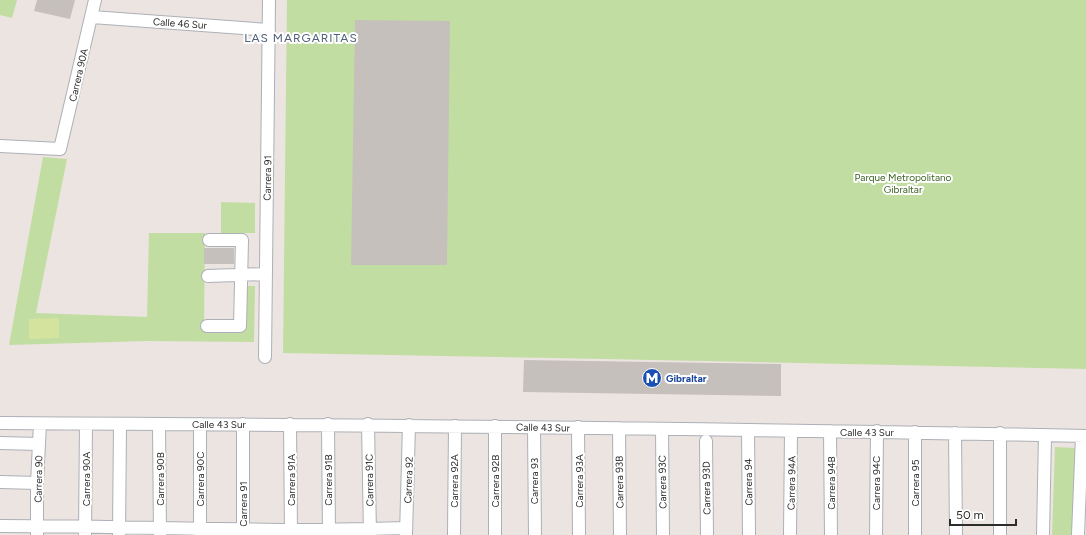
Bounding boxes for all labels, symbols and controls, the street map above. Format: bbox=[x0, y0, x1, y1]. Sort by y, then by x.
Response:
street label: Calle 46 Sur bbox=[153, 15, 208, 32]
district label: LAS MARGARITAS bbox=[244, 31, 358, 45]
street label: Carrera 90A bbox=[66, 47, 91, 103]
street label: Carrera 91 bbox=[261, 155, 274, 201]
park label: Parque Metropolitano Gibraltar bbox=[855, 171, 952, 196]
metro station icon: Gibraltar bbox=[641, 367, 663, 389]
place label: Gibraltar bbox=[666, 372, 707, 385]
street label: Calle 43 Sur bbox=[192, 418, 247, 431]
street label: Calle 43 Sur bbox=[516, 421, 571, 434]
street label: Calle 43 Sur bbox=[840, 426, 895, 439]
street label: Carrera 90A bbox=[80, 452, 93, 506]
street label: Carrera 90B bbox=[154, 452, 167, 506]
street label: Carrera 90C bbox=[194, 452, 207, 506]
street label: Carrera 91A bbox=[285, 454, 298, 506]
street label: Carrera 91B bbox=[322, 454, 335, 506]
street label: Carrera 91C bbox=[363, 454, 376, 506]
street label: Carrera 92A bbox=[448, 454, 461, 508]
street label: Carrera 93A bbox=[573, 454, 586, 508]
street label: Carrera 90 bbox=[32, 455, 45, 503]
street label: Carrera 92B bbox=[489, 455, 502, 507]
street label: Carrera 93C bbox=[656, 455, 669, 509]
street label: Carrera 92 bbox=[401, 456, 416, 504]
street label: Carrera 93B bbox=[613, 456, 626, 508]
street label: Carrera 94A bbox=[785, 456, 798, 510]
street label: Carrera 94B bbox=[825, 456, 838, 510]
street label: Carrera 94C bbox=[870, 456, 883, 510]
street label: Carrera 93 bbox=[528, 458, 541, 504]
street label: Carrera 94 bbox=[742, 458, 755, 506]
street label: Carrera 95 bbox=[909, 459, 922, 506]
street label: Carrera 93D bbox=[700, 461, 713, 515]
street label: Carrera 91 bbox=[237, 481, 250, 527]
scale bar bbox=[950, 501, 1016, 527]
text: 50 m bbox=[956, 508, 984, 522]

